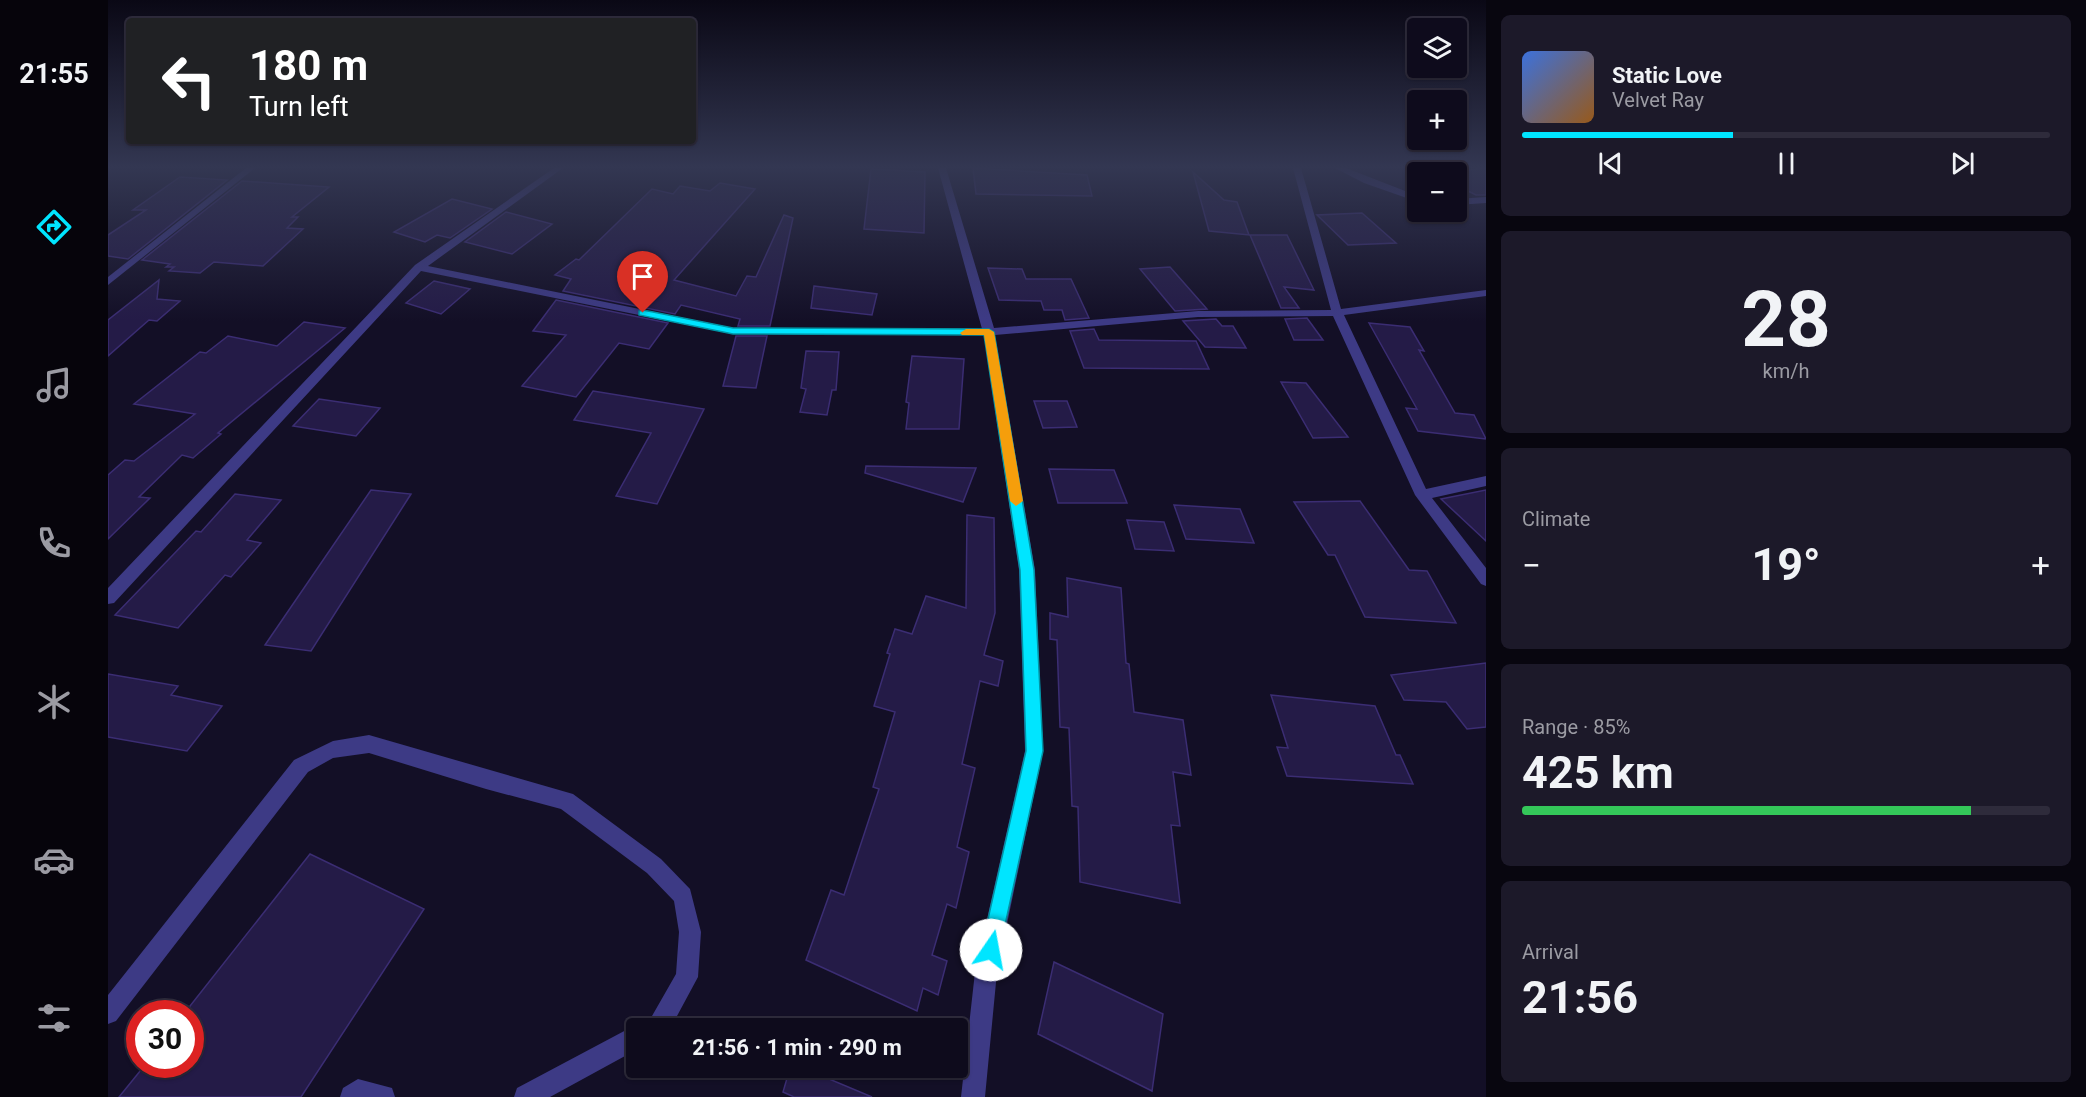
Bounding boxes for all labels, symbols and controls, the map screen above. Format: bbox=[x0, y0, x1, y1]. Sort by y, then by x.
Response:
map controls bbox=[1407, 18, 1467, 222]
button: layers bbox=[1407, 18, 1467, 78]
text: 180 m bbox=[249, 41, 368, 90]
icon: left bbox=[150, 42, 228, 120]
text: 21:55 bbox=[19, 58, 89, 90]
text: Static Love bbox=[1612, 63, 1722, 88]
text: Velvet Ray bbox=[1612, 88, 1704, 112]
button: + bbox=[1407, 90, 1467, 150]
text: Turn left bbox=[249, 91, 349, 123]
icon: previous bbox=[1594, 147, 1627, 180]
icon: pause bbox=[1770, 147, 1803, 180]
icon: next bbox=[1946, 147, 1979, 180]
button: − bbox=[1407, 162, 1467, 222]
icon: directions bbox=[33, 206, 75, 248]
pin bbox=[617, 251, 668, 313]
icon: arrive bbox=[626, 260, 659, 293]
text: 28 bbox=[1741, 274, 1831, 365]
text: km/h bbox=[1763, 359, 1809, 383]
icon: music bbox=[33, 364, 75, 406]
text: Climate bbox=[1522, 507, 1590, 531]
icon: phone bbox=[33, 522, 75, 564]
text: 19° bbox=[1751, 538, 1821, 591]
text: − bbox=[1522, 546, 1541, 585]
text: + bbox=[2031, 546, 2050, 585]
icon: climate bbox=[33, 681, 75, 723]
text: Range · 85% bbox=[1522, 715, 1630, 739]
text: 425 km bbox=[1522, 746, 1674, 799]
icon: car bbox=[33, 839, 75, 881]
position arrow bbox=[959, 918, 1023, 982]
text: Arrival bbox=[1522, 940, 1579, 964]
text: 21:56 bbox=[1522, 971, 1638, 1024]
icon: filters bbox=[33, 997, 75, 1039]
speed limit sign: 30 bbox=[126, 1000, 204, 1078]
text: 21:56 · 1 min · 290 m bbox=[692, 1035, 902, 1060]

